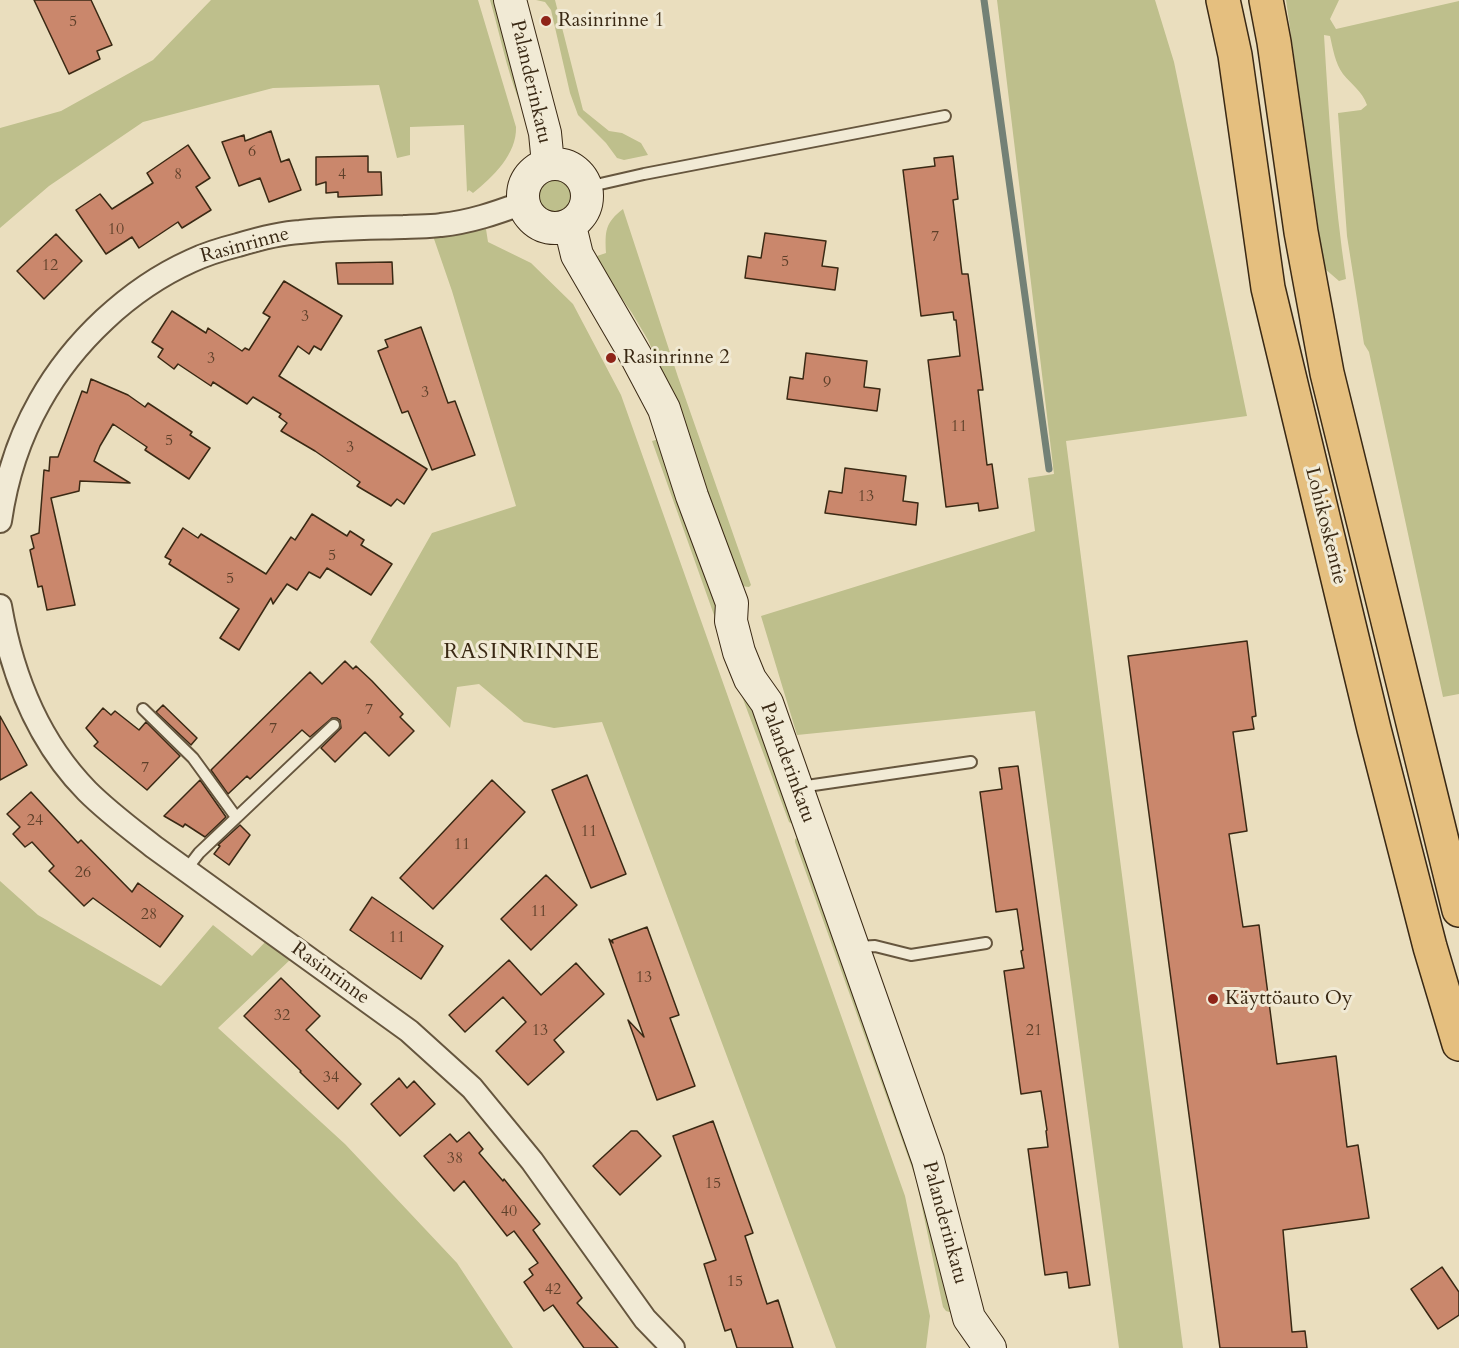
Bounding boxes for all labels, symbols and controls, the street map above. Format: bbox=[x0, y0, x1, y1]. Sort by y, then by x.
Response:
place label: Rasinrinne 1 bbox=[558, 9, 665, 33]
house number: 5 bbox=[69, 12, 77, 32]
marker: Rasinrinne 1 bbox=[539, 14, 553, 28]
street label: Palanderinkatu bbox=[504, 18, 556, 146]
house number: 6 bbox=[248, 142, 256, 162]
house number: 8 bbox=[174, 165, 182, 185]
house number: 4 bbox=[338, 165, 346, 185]
house number: 10 bbox=[108, 220, 124, 240]
street label: Rasinrinne bbox=[198, 223, 292, 269]
house number: 7 bbox=[931, 227, 939, 247]
house number: 5 bbox=[781, 252, 789, 272]
house number: 12 bbox=[42, 256, 58, 276]
house number: 3 bbox=[301, 307, 309, 327]
place label: Rasinrinne 2 bbox=[623, 346, 730, 370]
house number: 3 bbox=[207, 349, 215, 369]
marker: Rasinrinne 2 bbox=[604, 351, 618, 365]
house number: 9 bbox=[823, 373, 831, 393]
house number: 3 bbox=[421, 383, 429, 403]
house number: 11 bbox=[951, 417, 967, 437]
house number: 5 bbox=[165, 431, 173, 451]
house number: 3 bbox=[346, 438, 354, 458]
street label: Lohikoskentie bbox=[1299, 465, 1351, 587]
house number: 13 bbox=[858, 487, 874, 507]
house number: 5 bbox=[328, 546, 336, 566]
house number: 5 bbox=[226, 569, 234, 589]
district label: RASINRINNE bbox=[443, 640, 601, 666]
house number: 7 bbox=[365, 700, 373, 720]
street label: Palanderinkatu bbox=[754, 700, 820, 826]
house number: 7 bbox=[269, 719, 277, 739]
house number: 7 bbox=[141, 758, 149, 778]
house number: 24 bbox=[27, 811, 43, 831]
house number: 11 bbox=[581, 822, 597, 842]
house number: 11 bbox=[454, 835, 470, 855]
house number: 26 bbox=[75, 863, 91, 883]
house number: 11 bbox=[531, 902, 547, 922]
house number: 28 bbox=[141, 905, 157, 925]
house number: 11 bbox=[389, 928, 405, 948]
street label: Rasinrinne bbox=[286, 938, 374, 1010]
house number: 13 bbox=[636, 968, 652, 988]
place label: Käyttöauto Oy bbox=[1225, 987, 1353, 1011]
marker: Käyttöauto Oy bbox=[1206, 992, 1220, 1006]
house number: 32 bbox=[274, 1006, 290, 1026]
house number: 13 bbox=[532, 1021, 548, 1041]
house number: 21 bbox=[1026, 1021, 1042, 1041]
house number: 34 bbox=[323, 1068, 339, 1088]
house number: 38 bbox=[447, 1149, 463, 1169]
street label: Palanderinkatu bbox=[916, 1159, 972, 1287]
house number: 15 bbox=[705, 1174, 721, 1194]
house number: 40 bbox=[501, 1202, 517, 1222]
house number: 15 bbox=[727, 1272, 743, 1292]
house number: 42 bbox=[545, 1280, 561, 1300]

